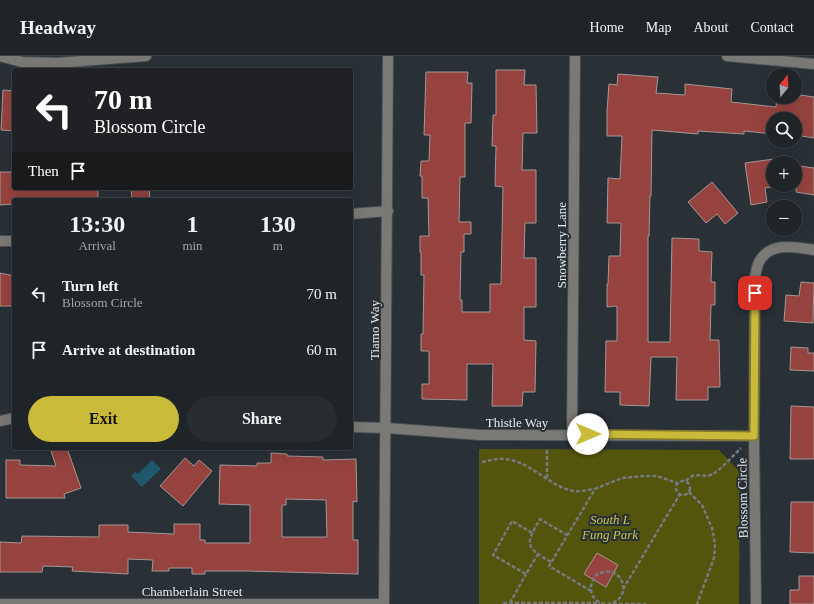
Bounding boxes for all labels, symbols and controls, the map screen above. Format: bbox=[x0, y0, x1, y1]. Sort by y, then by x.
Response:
text: Headway bbox=[20, 17, 96, 38]
text: Home bbox=[590, 20, 624, 35]
text: Map bbox=[646, 20, 671, 35]
text: About bbox=[693, 20, 728, 35]
text: Contact bbox=[750, 20, 794, 35]
north arrow bbox=[766, 68, 802, 104]
map controls bbox=[766, 68, 802, 236]
icon: left bbox=[28, 84, 80, 136]
text: 70 m bbox=[94, 84, 152, 115]
button: search bbox=[766, 112, 802, 148]
text: Blossom Circle bbox=[94, 117, 206, 137]
button: + bbox=[766, 156, 802, 192]
icon: arrive bbox=[67, 160, 89, 182]
text: Then bbox=[28, 163, 59, 179]
button: − bbox=[766, 200, 802, 236]
street label: Snowberry Lane bbox=[554, 202, 569, 288]
text: 13:30 bbox=[69, 211, 125, 237]
text: 1 bbox=[186, 211, 198, 237]
text: 130 bbox=[260, 211, 296, 237]
text: Arrival bbox=[78, 238, 116, 253]
text: min bbox=[182, 238, 203, 253]
text: m bbox=[273, 238, 283, 253]
pin bbox=[738, 276, 772, 310]
text: Turn left bbox=[62, 278, 119, 294]
icon: arrive bbox=[744, 282, 766, 304]
icon: left bbox=[28, 283, 50, 305]
text: 70 m bbox=[307, 286, 337, 302]
text: Blossom Circle bbox=[62, 295, 143, 310]
street label: Tiamo Way bbox=[367, 300, 382, 360]
icon: arrive bbox=[28, 339, 50, 361]
text: Arrive at destination bbox=[62, 342, 195, 358]
text: 60 m bbox=[307, 342, 337, 358]
button: Exit bbox=[28, 396, 179, 442]
button: Share bbox=[187, 396, 337, 442]
position arrow bbox=[567, 413, 609, 455]
street label: Thistle Way bbox=[486, 415, 549, 430]
street label: Blossom Circle bbox=[734, 457, 751, 538]
park label: South L Fung Park bbox=[581, 512, 638, 542]
street label: Chamberlain Street bbox=[142, 584, 243, 599]

